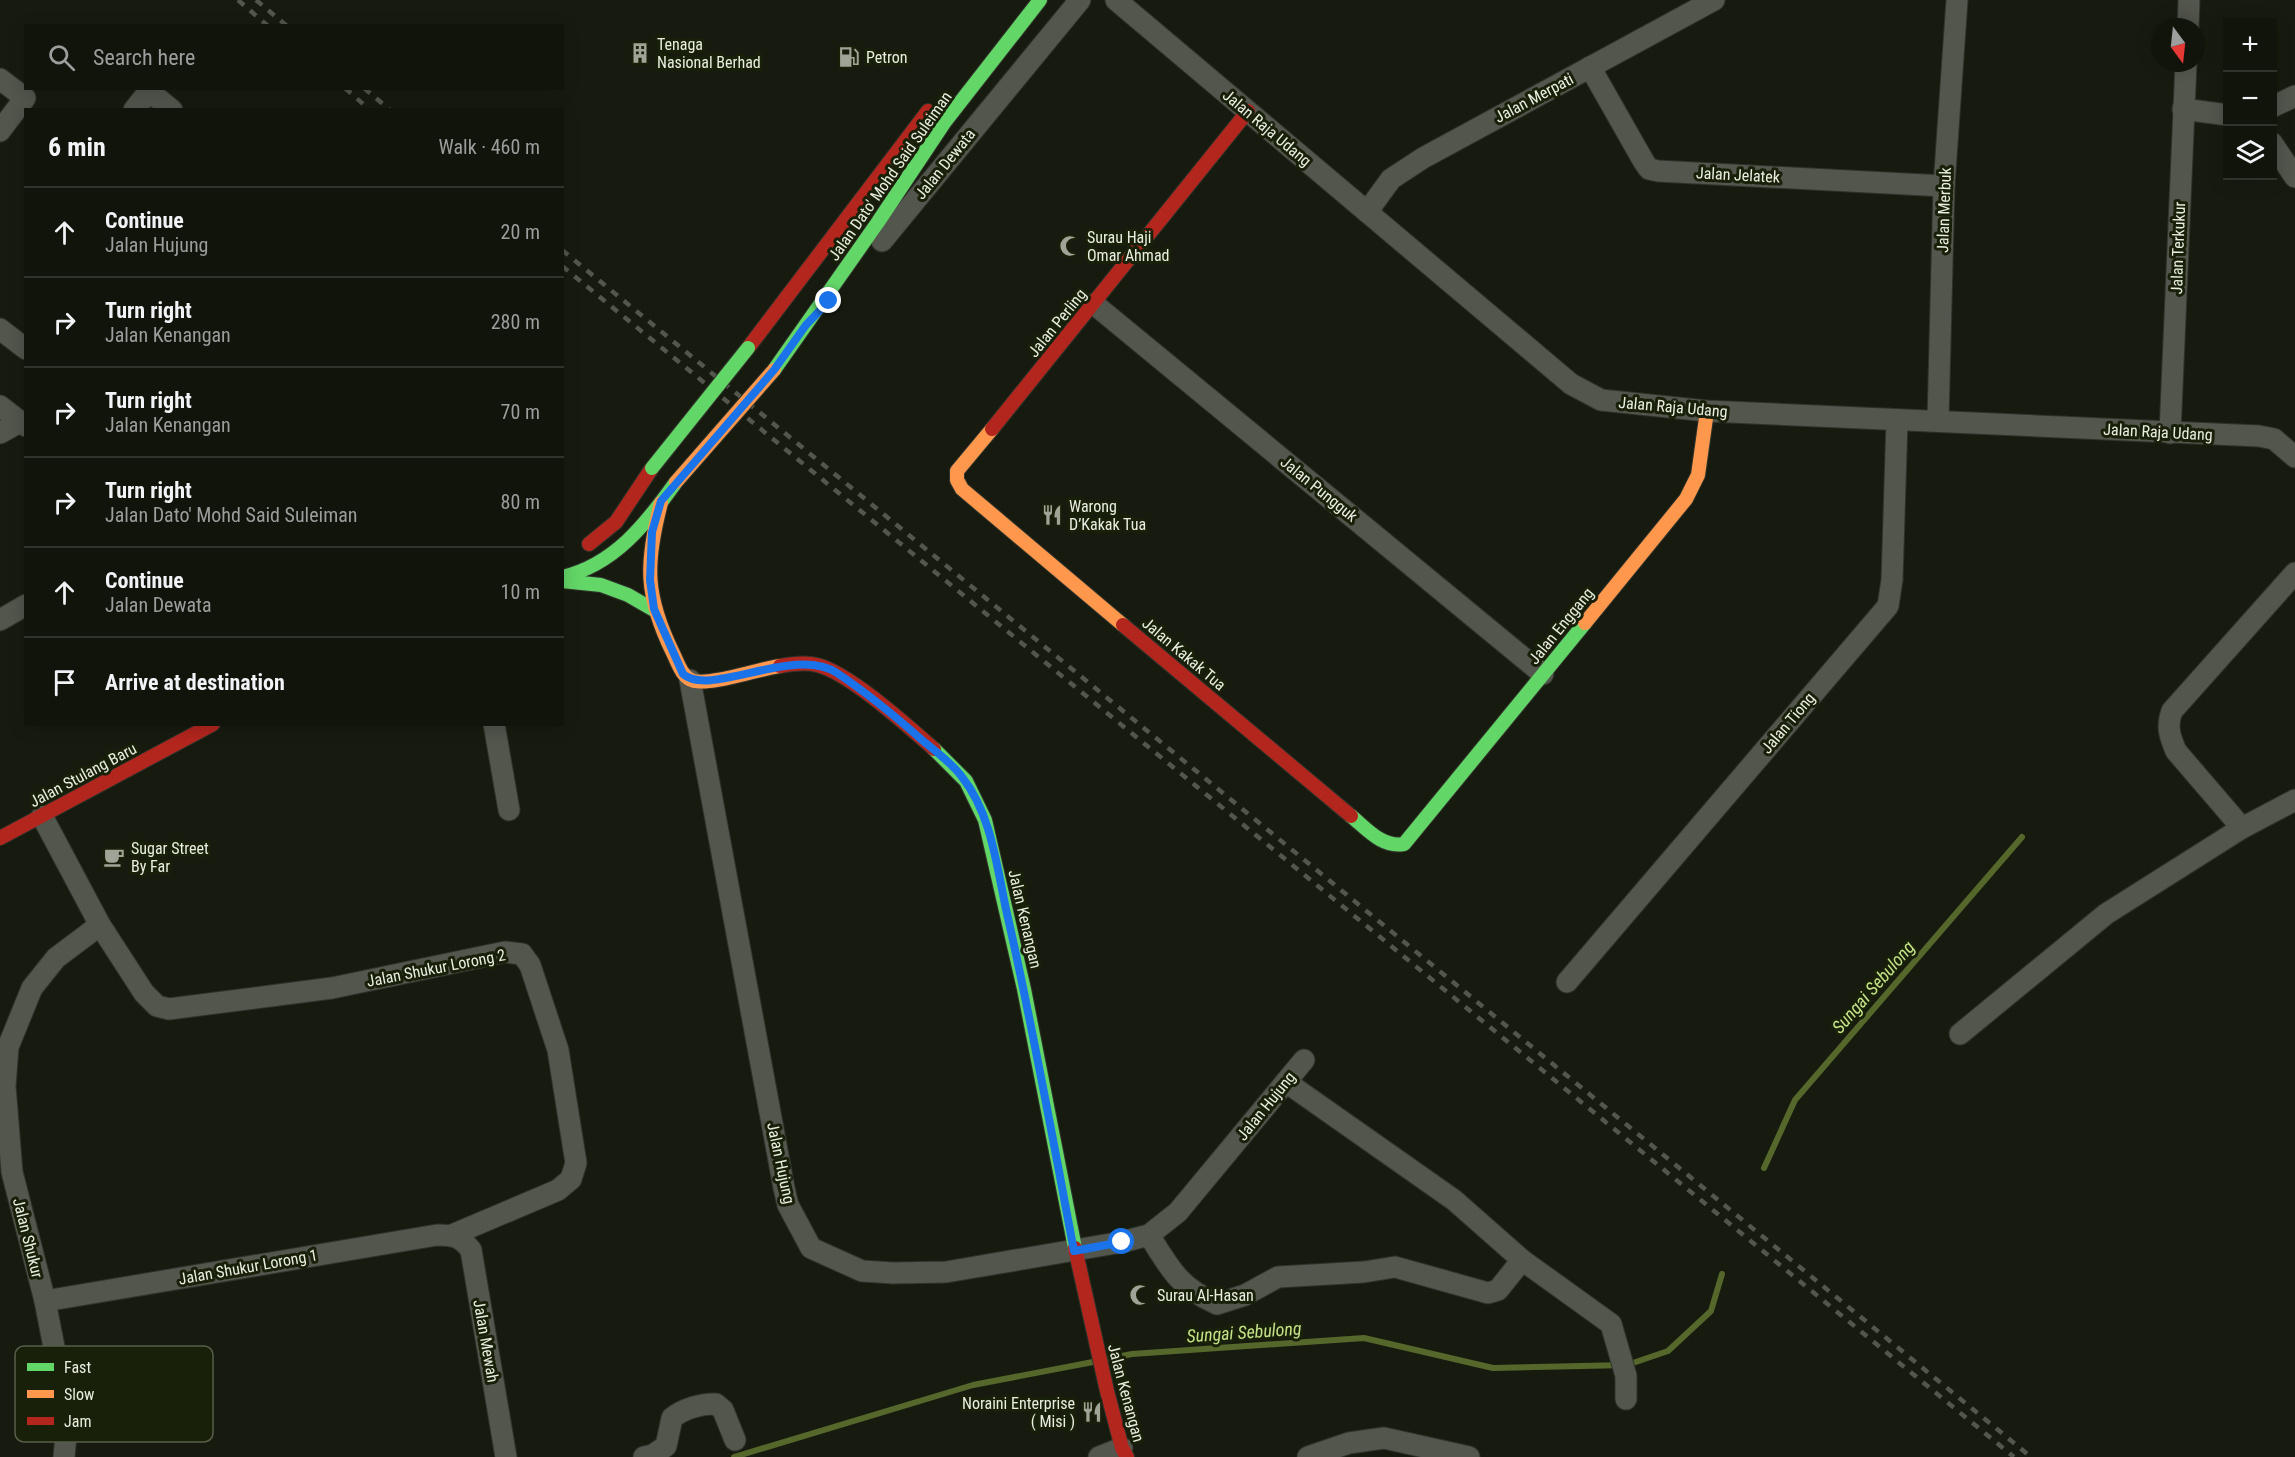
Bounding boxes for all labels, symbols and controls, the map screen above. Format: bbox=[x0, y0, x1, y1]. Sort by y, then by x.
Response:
north arrow bbox=[2151, 18, 2205, 72]
map controls bbox=[2223, 18, 2277, 180]
button: + bbox=[2223, 18, 2277, 72]
search box bbox=[24, 24, 564, 90]
place label: Tenaga Nasional Berhad bbox=[657, 35, 761, 72]
icon: search bbox=[45, 41, 78, 74]
building icon: Tenaga Nasional Berhad bbox=[628, 41, 652, 65]
text: Search here bbox=[93, 45, 195, 70]
fuel station icon: Petron bbox=[837, 45, 861, 69]
place label: Petron bbox=[866, 48, 908, 67]
street label: Jalan Merpati bbox=[1491, 69, 1577, 127]
button: − bbox=[2223, 72, 2277, 126]
street label: Jalan Raja Udang bbox=[1219, 86, 1315, 170]
street label: Jalan Dato' Mohd Said Suleiman bbox=[824, 88, 956, 264]
street label: Jalan Dewata bbox=[911, 125, 979, 203]
button: layers bbox=[2223, 126, 2277, 180]
text: 6 min bbox=[48, 132, 106, 162]
text: Walk · 460 m bbox=[439, 135, 540, 159]
street label: Jalan Jelatek bbox=[1695, 163, 1781, 187]
street label: Jalan Merbuk bbox=[1933, 166, 1955, 253]
street label: Jalan Terkukur bbox=[2167, 201, 2189, 295]
text: Continue bbox=[105, 208, 184, 233]
icon: ahead bbox=[48, 216, 81, 249]
text: 20 m bbox=[501, 220, 540, 244]
place label: Surau Haji Omar Ahmad bbox=[1087, 228, 1169, 265]
text: Jalan Hujung bbox=[105, 233, 208, 257]
mosque icon: Surau Haji Omar Ahmad bbox=[1058, 234, 1082, 258]
street label: Jalan Perling bbox=[1024, 285, 1090, 361]
route end bbox=[815, 287, 841, 313]
text: Turn right bbox=[105, 298, 192, 323]
icon: right bbox=[48, 306, 81, 339]
text: 280 m bbox=[491, 310, 540, 334]
text: Jalan Kenangan bbox=[105, 323, 231, 347]
text: Turn right bbox=[105, 388, 192, 413]
street label: Jalan Raja Udang bbox=[1618, 393, 1728, 421]
icon: right bbox=[48, 396, 81, 429]
text: 70 m bbox=[501, 400, 540, 424]
text: Jalan Kenangan bbox=[105, 413, 231, 437]
street label: Jalan Raja Udang bbox=[2103, 420, 2213, 444]
street label: Jalan Pungguk bbox=[1277, 452, 1362, 526]
text: Turn right bbox=[105, 478, 192, 503]
icon: right bbox=[48, 486, 81, 519]
text: 80 m bbox=[501, 490, 540, 514]
place label: Warong D’Kakak Tua bbox=[1069, 497, 1146, 534]
text: Jalan Dato' Mohd Said Suleiman bbox=[105, 503, 358, 527]
restaurant icon: Warong D’Kakak Tua bbox=[1040, 503, 1064, 527]
text: Continue bbox=[105, 568, 184, 593]
icon: ahead bbox=[48, 576, 81, 609]
text: 10 m bbox=[501, 580, 540, 604]
street label: Jalan Enggang bbox=[1524, 584, 1598, 668]
text: Jalan Dewata bbox=[105, 593, 212, 617]
street label: Jalan Kakak Tua bbox=[1138, 614, 1230, 694]
icon: arrive bbox=[48, 666, 81, 699]
text: Arrive at destination bbox=[105, 670, 285, 695]
street label: Jalan Tiong bbox=[1757, 689, 1819, 757]
street label: Jalan Stulang Baru bbox=[26, 739, 140, 811]
place label: Sugar Street By Far bbox=[131, 839, 209, 876]
cafe icon: Sugar Street By Far bbox=[102, 845, 126, 869]
street label: Jalan Kenangan bbox=[1004, 868, 1046, 970]
water label: Sungai Sebulong bbox=[1827, 936, 1919, 1037]
street label: Jalan Shukur Lorong 2 bbox=[365, 945, 507, 991]
street label: Jalan Hujung bbox=[1233, 1068, 1299, 1144]
street label: Jalan Hujung bbox=[763, 1121, 799, 1205]
street label: Jalan Shukur bbox=[9, 1196, 47, 1280]
route start bbox=[1108, 1228, 1134, 1254]
street label: Jalan Shukur Lorong 1 bbox=[177, 1245, 319, 1289]
mosque icon: Surau Al-Hasan bbox=[1128, 1283, 1152, 1307]
place label: Surau Al-Hasan bbox=[1157, 1286, 1254, 1305]
street label: Jalan Mewah bbox=[469, 1298, 503, 1384]
water label: Sungai Sebulong bbox=[1186, 1317, 1303, 1346]
street label: Jalan Kenangan bbox=[1104, 1342, 1148, 1444]
legend bbox=[15, 1346, 213, 1442]
text: Fast bbox=[64, 1358, 91, 1377]
text: Slow bbox=[64, 1385, 94, 1404]
place label: Noraini Enterprise ( Misi ) bbox=[962, 1394, 1075, 1431]
restaurant icon: Noraini Enterprise ( Misi ) bbox=[1080, 1400, 1104, 1424]
text: Jam bbox=[64, 1412, 91, 1431]

